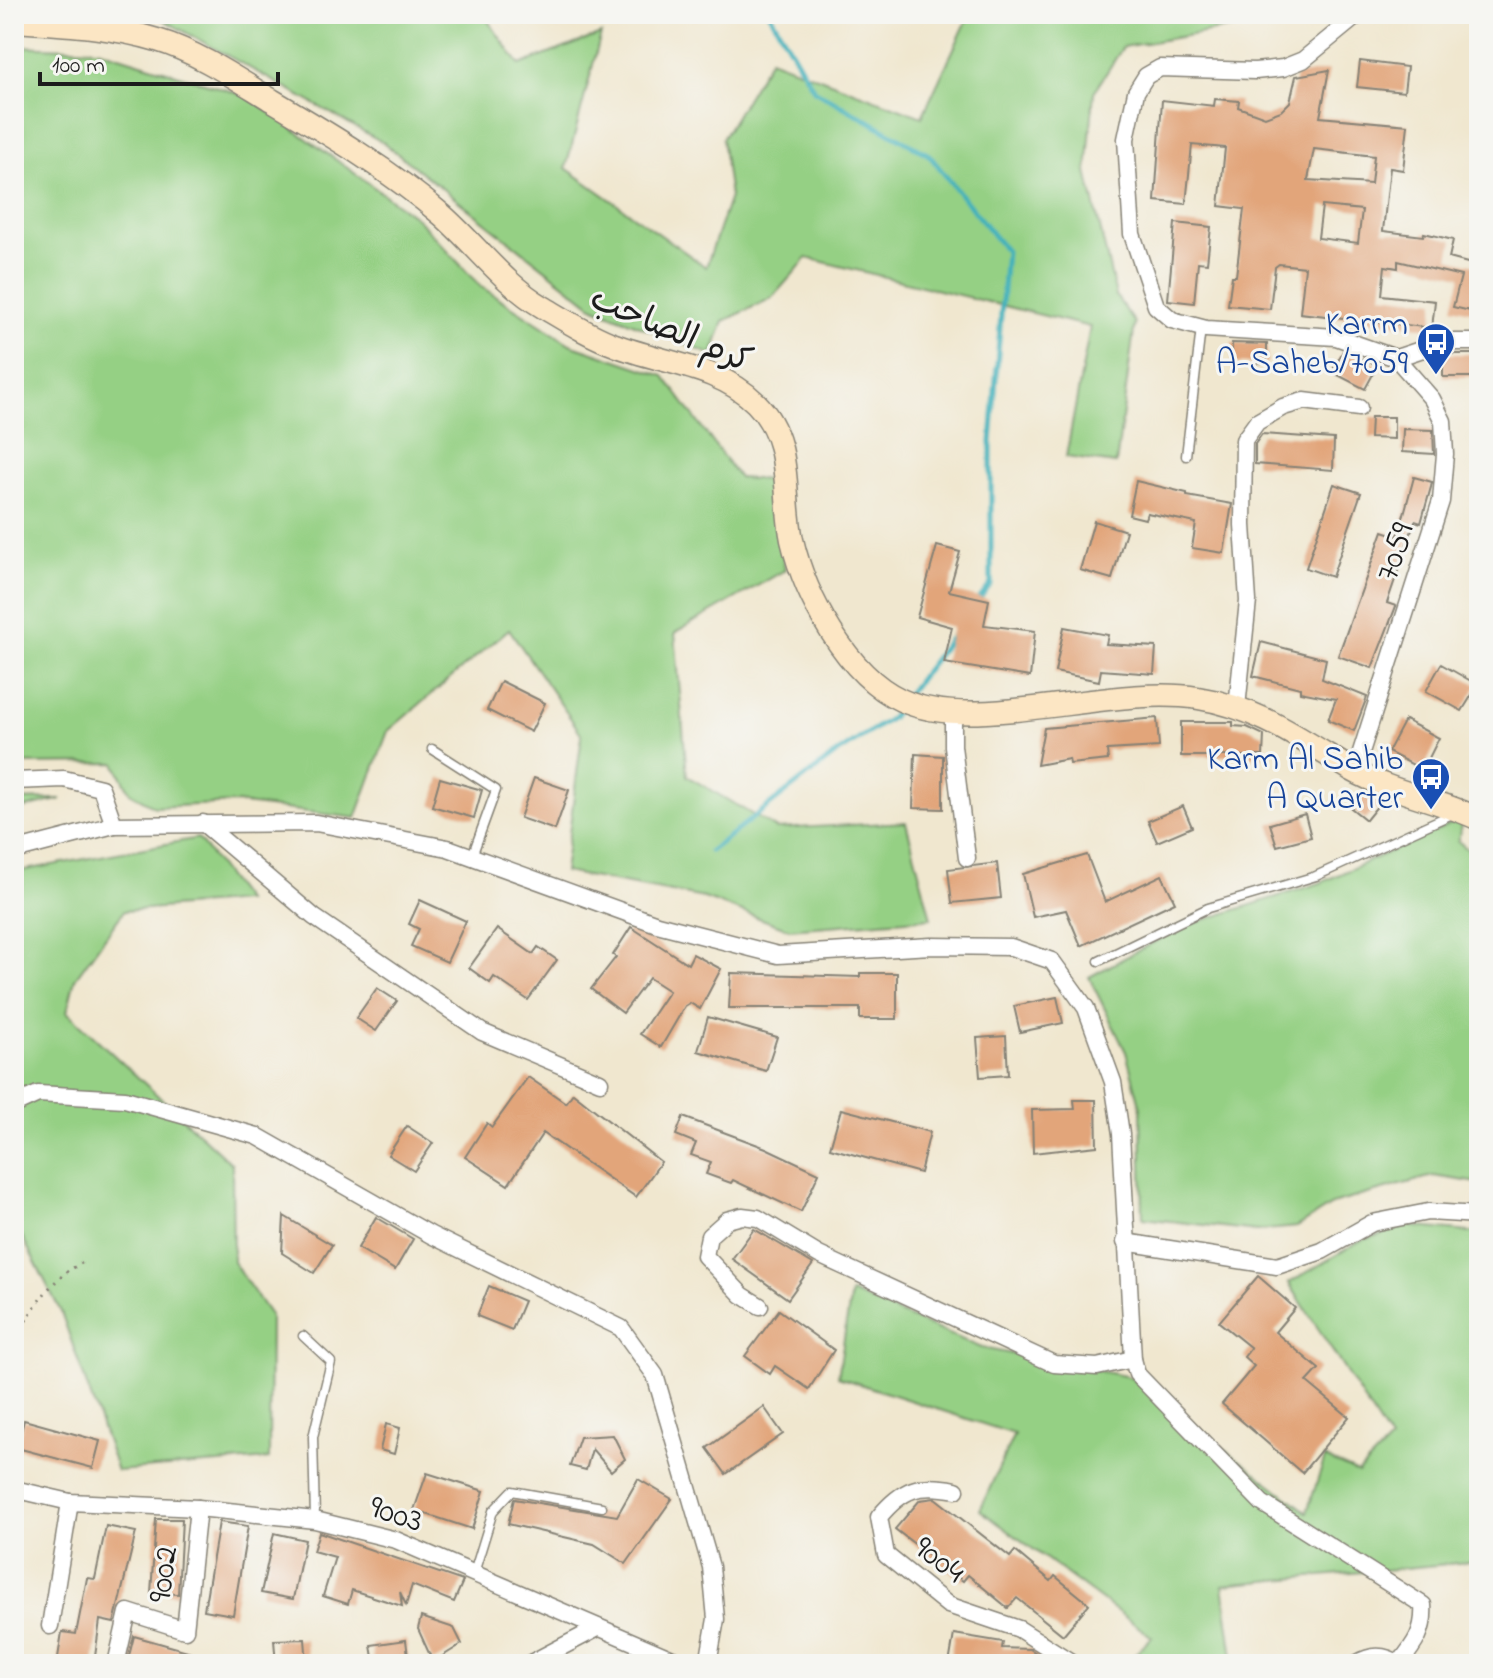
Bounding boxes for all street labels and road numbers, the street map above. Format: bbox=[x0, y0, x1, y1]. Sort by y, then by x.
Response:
street label: كرم الصاحب bbox=[582, 275, 759, 388]
street label: 7059 bbox=[1364, 517, 1430, 588]
street label: 9003 bbox=[363, 1484, 429, 1548]
street label: 9004 bbox=[902, 1525, 975, 1597]
street label: 9002 bbox=[137, 1543, 193, 1606]

